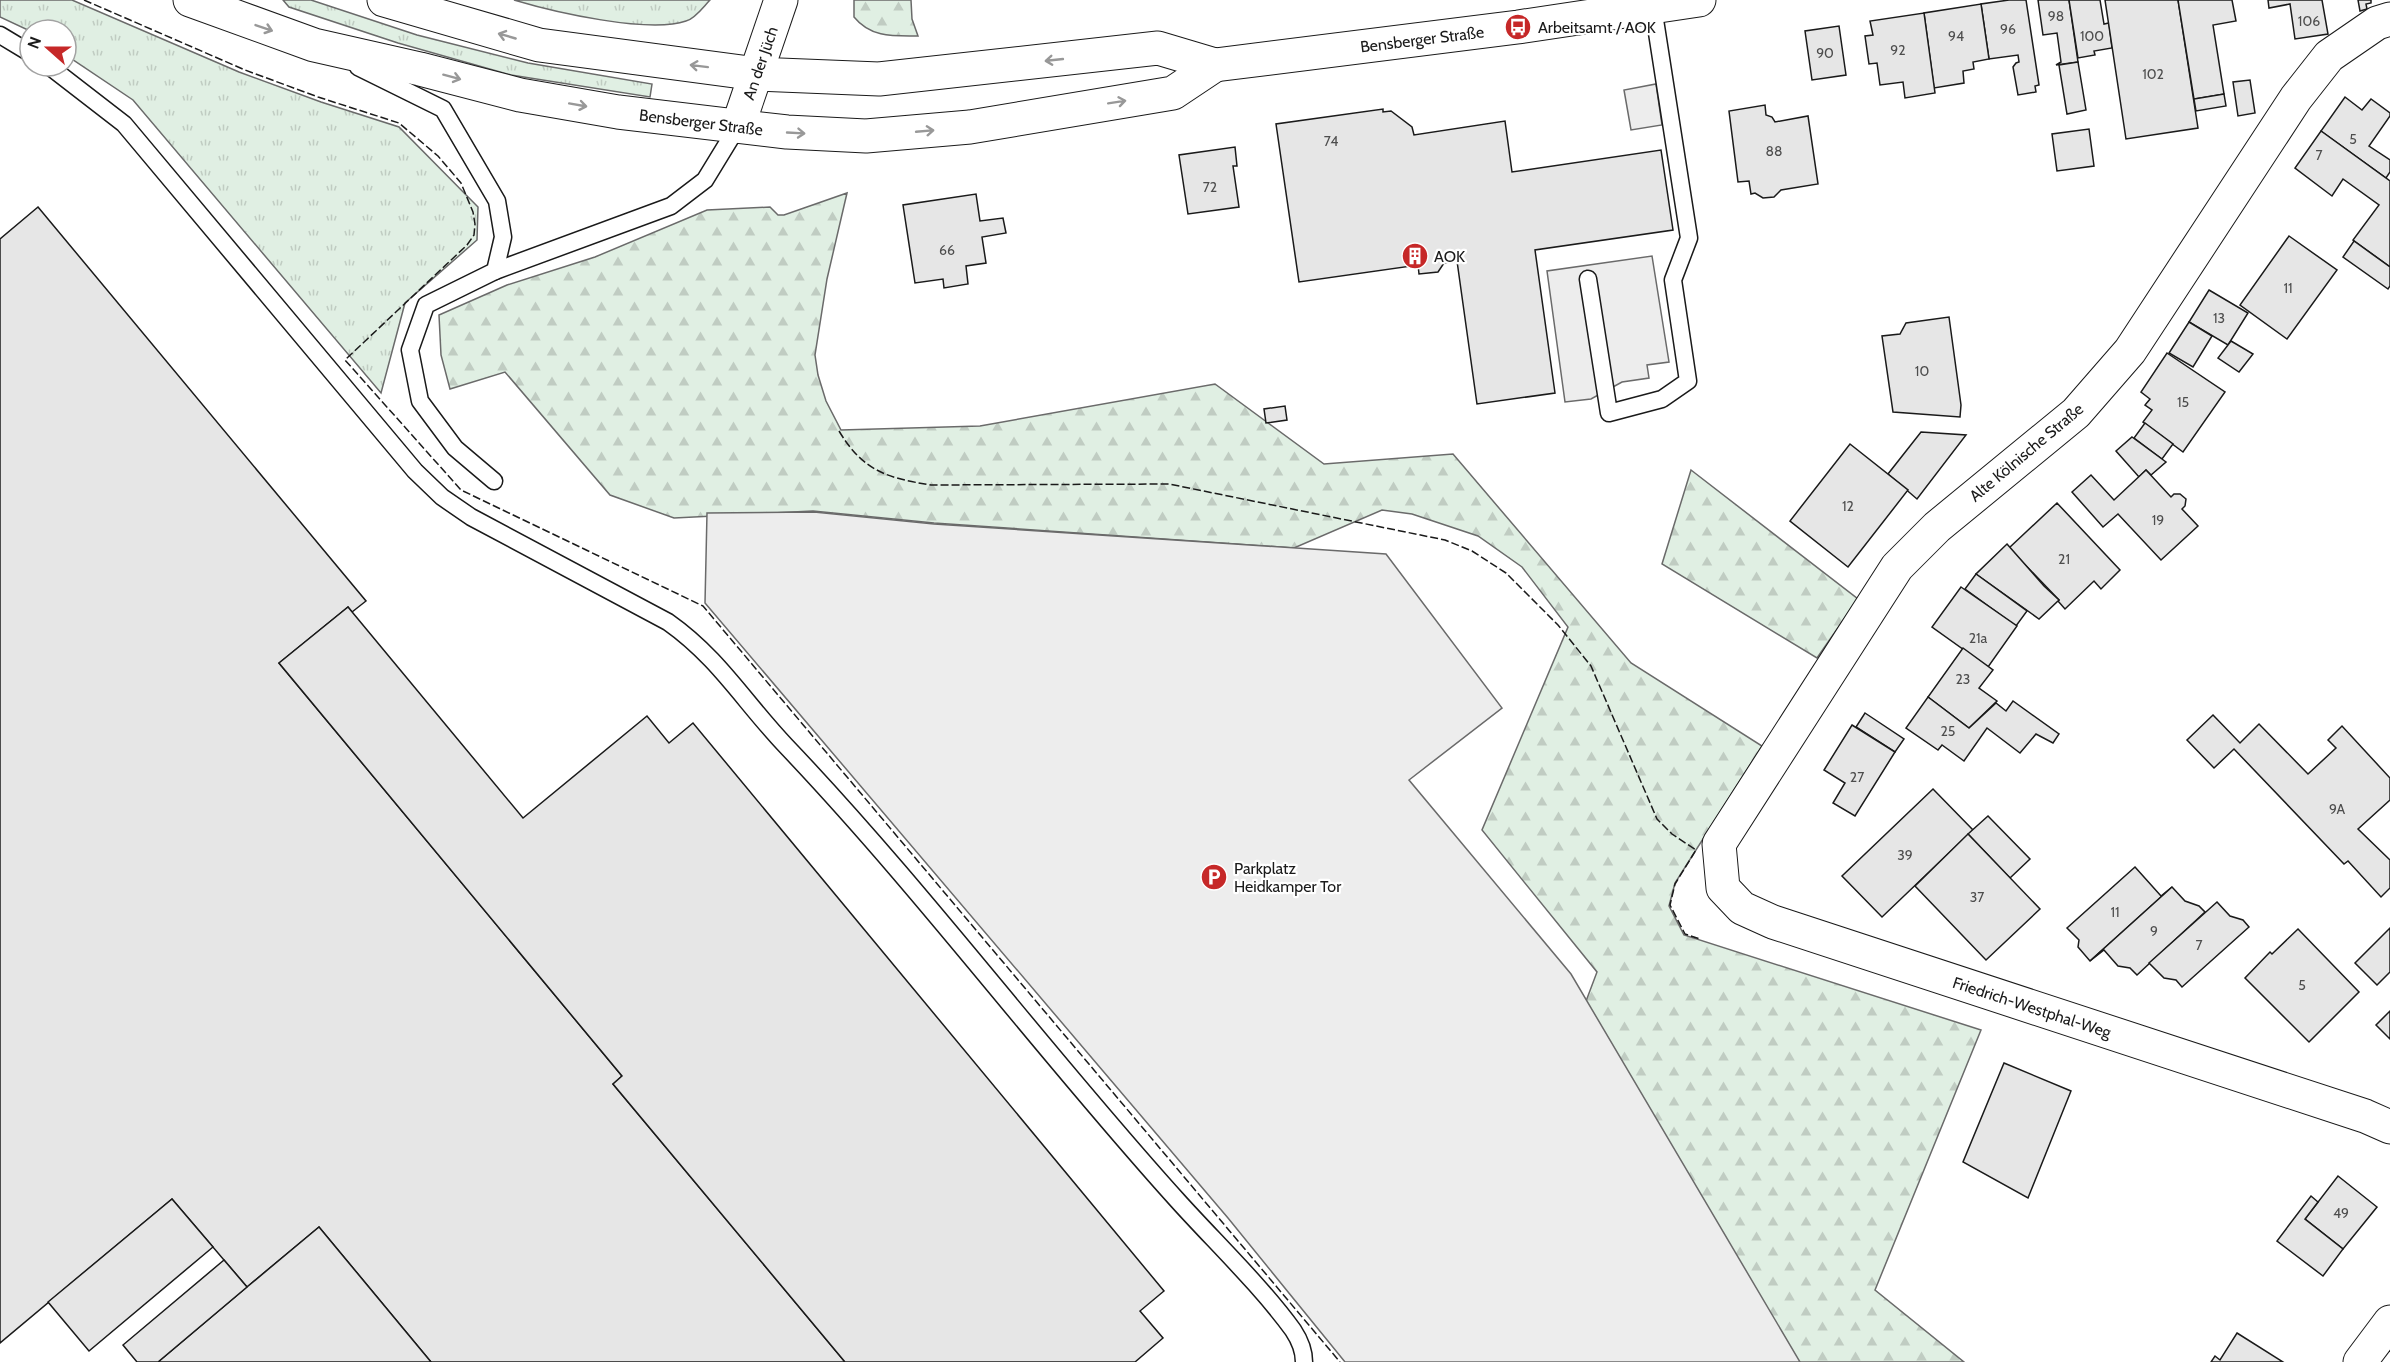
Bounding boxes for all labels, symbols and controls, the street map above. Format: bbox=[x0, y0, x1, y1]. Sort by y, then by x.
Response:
house number: 98 bbox=[2048, 7, 2064, 25]
bus stop icon: Arbeitsamt / AOK bbox=[1503, 12, 1533, 42]
house number: 106 bbox=[2298, 12, 2320, 30]
north arrow bbox=[18, 18, 78, 78]
place label: Arbeitsamt / AOK bbox=[1538, 18, 1656, 37]
house number: 96 bbox=[2000, 20, 2016, 38]
street label: Bensberger Straße bbox=[1359, 22, 1485, 57]
one-way arrow bbox=[254, 23, 273, 34]
street label: An der Jüch bbox=[739, 24, 782, 102]
house number: 94 bbox=[1948, 27, 1964, 45]
house number: 100 bbox=[2080, 27, 2104, 45]
one-way arrow bbox=[498, 30, 517, 41]
text: N bbox=[24, 34, 45, 51]
house number: 92 bbox=[1890, 41, 1906, 59]
house number: 90 bbox=[1816, 44, 1834, 62]
one-way arrow bbox=[1045, 55, 1065, 66]
one-way arrow bbox=[690, 61, 710, 72]
house number: 102 bbox=[2142, 65, 2164, 83]
one-way arrow bbox=[443, 72, 462, 84]
one-way arrow bbox=[1107, 96, 1127, 107]
one-way arrow bbox=[567, 100, 587, 111]
street label: Bensberger Straße bbox=[638, 105, 764, 140]
one-way arrow bbox=[914, 125, 934, 136]
one-way arrow bbox=[785, 127, 805, 138]
house number: 5 bbox=[2349, 130, 2357, 148]
house number: 74 bbox=[1324, 132, 1338, 150]
house number: 88 bbox=[1766, 142, 1782, 160]
house number: 7 bbox=[2315, 146, 2323, 164]
house number: 72 bbox=[1203, 178, 1217, 196]
house number: 66 bbox=[939, 241, 955, 259]
building icon: AOK bbox=[1400, 241, 1430, 271]
place label: AOK bbox=[1434, 247, 1465, 266]
house number: 11 bbox=[2283, 279, 2293, 297]
house number: 13 bbox=[2213, 309, 2225, 327]
house number: 10 bbox=[1915, 362, 1929, 380]
house number: 15 bbox=[2177, 393, 2189, 411]
street label: Alte Kölnische Straße bbox=[1966, 399, 2087, 506]
house number: 12 bbox=[1842, 497, 1854, 515]
house number: 19 bbox=[2152, 511, 2164, 529]
house number: 21 bbox=[2058, 550, 2070, 568]
house number: 21a bbox=[1969, 629, 1988, 647]
house number: 23 bbox=[1956, 670, 1970, 688]
house number: 25 bbox=[1941, 722, 1955, 740]
house number: 27 bbox=[1850, 768, 1864, 786]
house number: 9A bbox=[2329, 800, 2345, 818]
house number: 39 bbox=[1897, 846, 1913, 864]
place label: Parkplatz Heidkamper Tor bbox=[1234, 859, 1342, 896]
parking icon: Parkplatz Heidkamper Tor bbox=[1199, 862, 1229, 892]
house number: 37 bbox=[1970, 888, 1984, 906]
house number: 11 bbox=[2110, 903, 2120, 921]
house number: 9 bbox=[2150, 922, 2158, 940]
house number: 7 bbox=[2195, 936, 2203, 954]
street label: Friedrich-Westphal-Weg bbox=[1950, 973, 2114, 1042]
house number: 5 bbox=[2298, 976, 2306, 994]
house number: 49 bbox=[2333, 1204, 2349, 1222]

